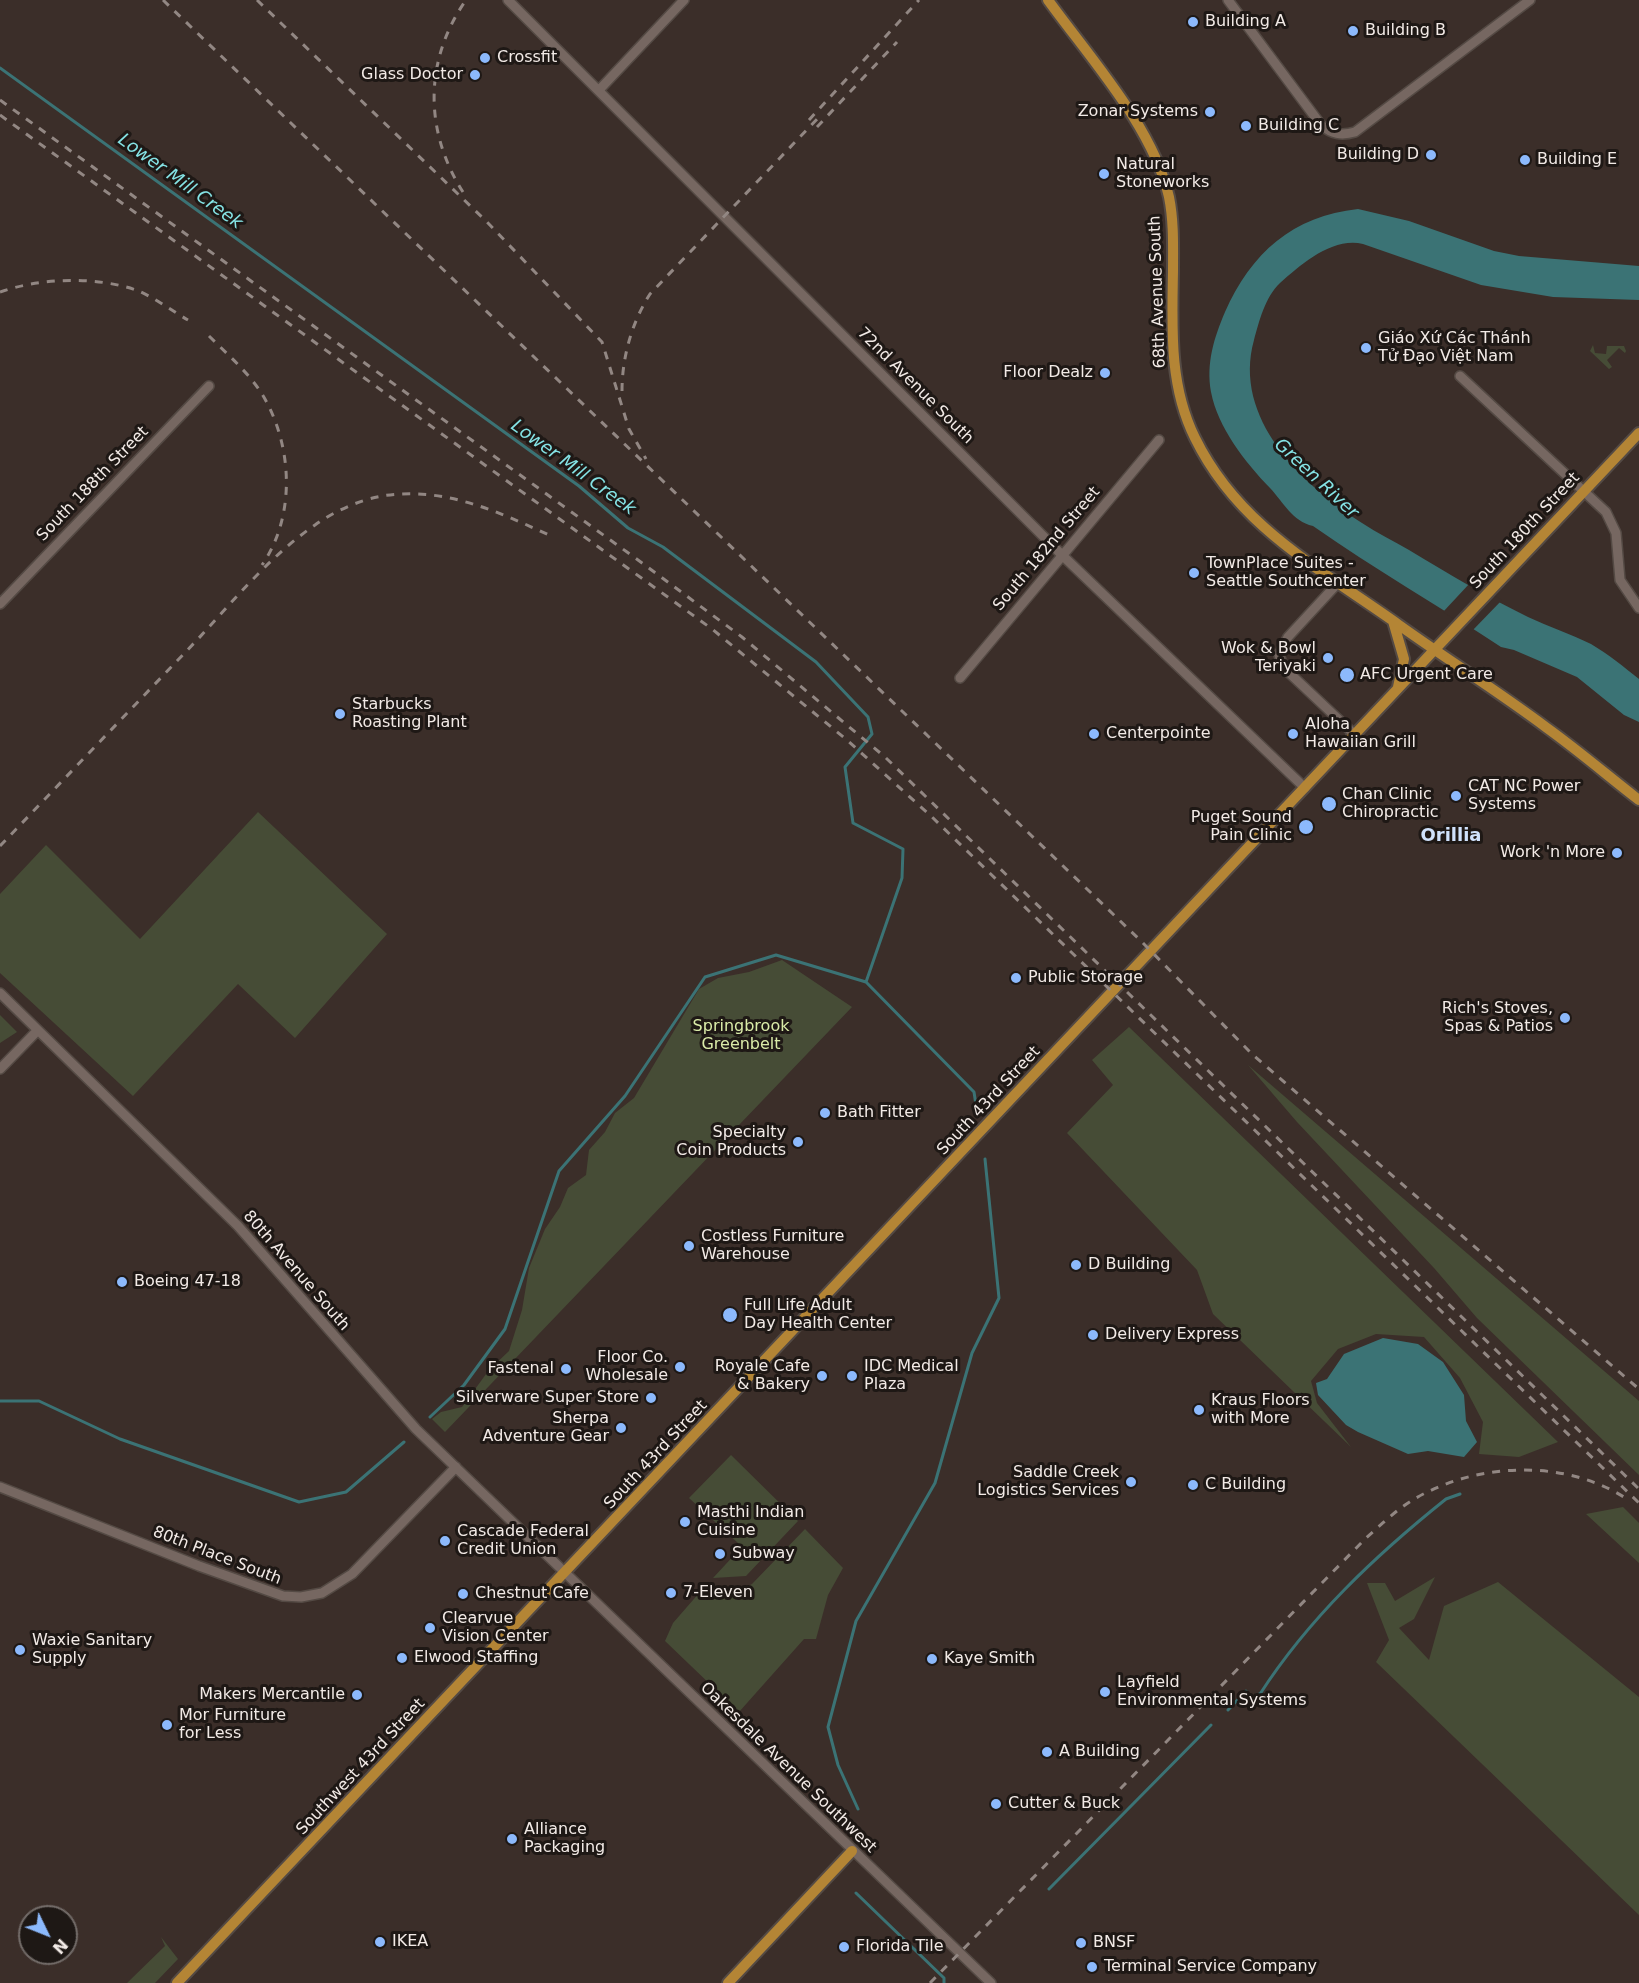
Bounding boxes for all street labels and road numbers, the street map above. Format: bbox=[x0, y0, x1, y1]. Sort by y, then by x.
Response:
street label: 68th Avenue South bbox=[1146, 215, 1170, 369]
street label: 72nd Avenue South bbox=[853, 324, 977, 448]
street label: South 188th Street bbox=[33, 423, 153, 545]
street label: South 180th Street bbox=[1466, 469, 1584, 593]
street label: South 182nd Street bbox=[989, 483, 1105, 615]
street label: South 43rd Street bbox=[934, 1042, 1044, 1160]
street label: 80th Avenue South bbox=[239, 1207, 353, 1335]
street label: South 43rd Street bbox=[601, 1396, 711, 1514]
street label: 80th Place South bbox=[150, 1523, 284, 1589]
street label: Oakesdale Avenue Southwest bbox=[696, 1679, 880, 1857]
street label: Southwest 43rd Street bbox=[293, 1695, 429, 1839]

